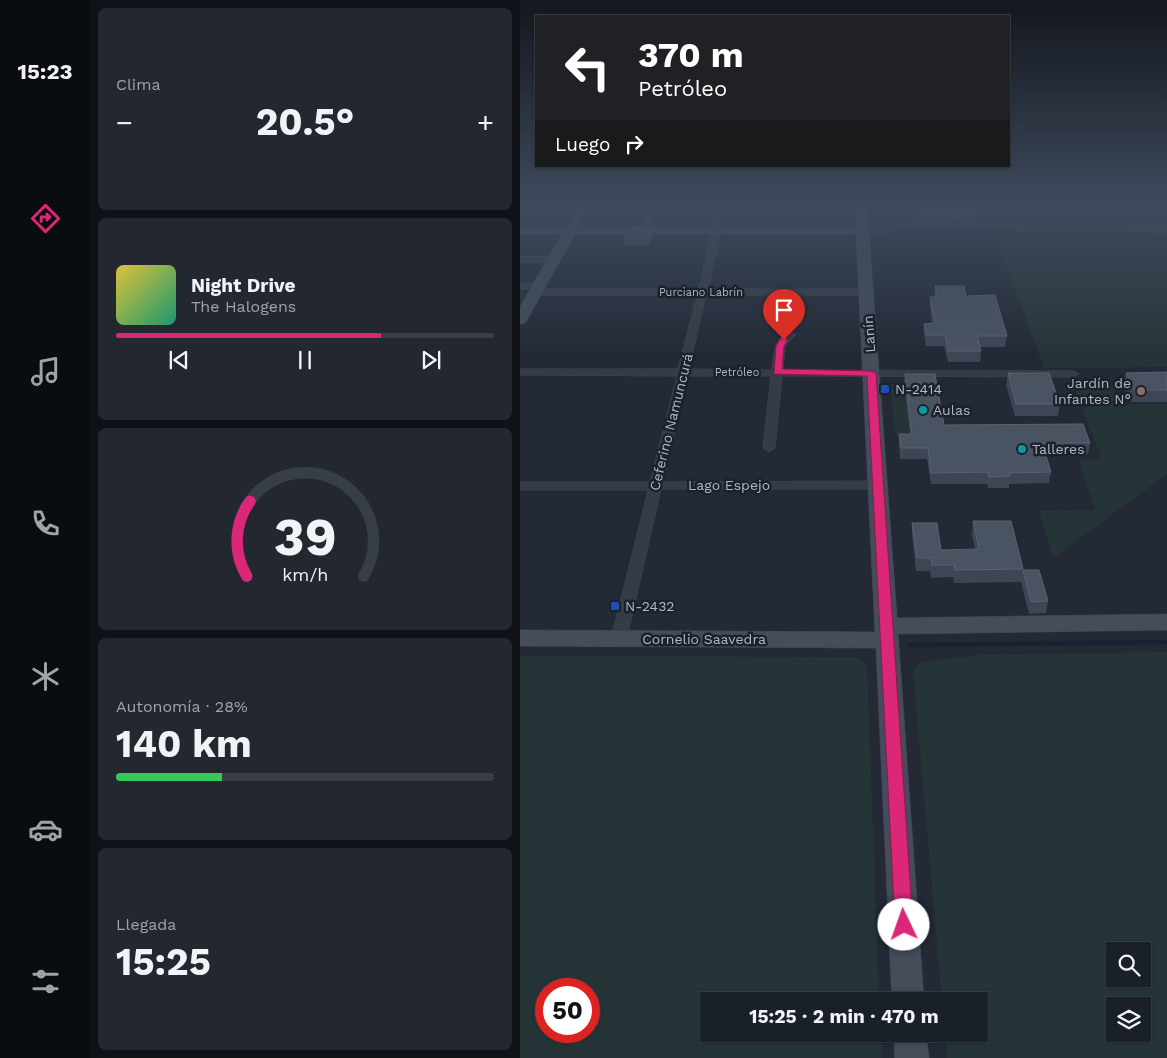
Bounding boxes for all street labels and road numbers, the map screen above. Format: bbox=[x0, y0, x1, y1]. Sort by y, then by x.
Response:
street label: Purciano Labrín bbox=[659, 286, 743, 299]
street label: Lanín bbox=[860, 315, 878, 353]
street label: Ceferino Namuncurá bbox=[646, 352, 696, 492]
street label: Petróleo bbox=[715, 366, 759, 379]
street label: Lago Espejo bbox=[688, 477, 770, 493]
street label: Cornelio Saavedra bbox=[642, 631, 766, 647]

